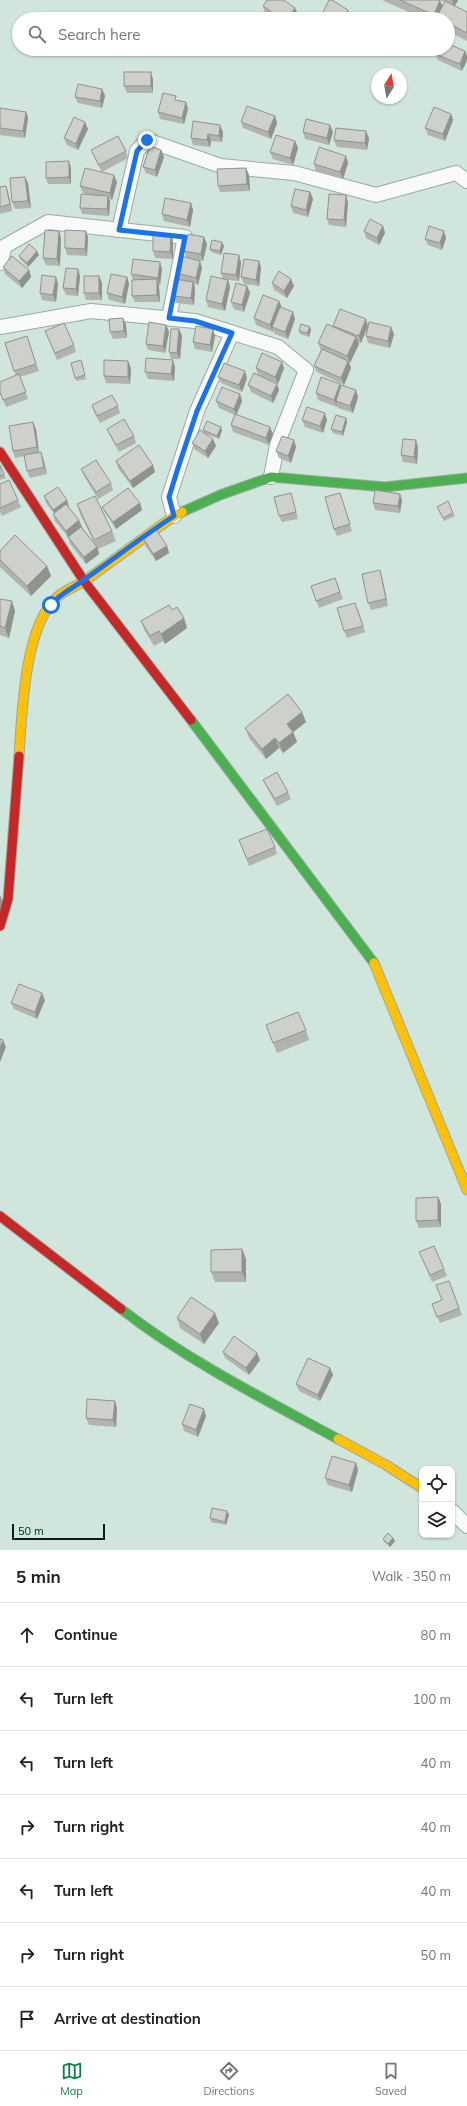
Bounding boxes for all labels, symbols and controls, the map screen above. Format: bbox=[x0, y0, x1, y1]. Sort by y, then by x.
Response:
search box bbox=[12, 12, 455, 56]
icon: search bbox=[26, 23, 48, 45]
text: Search here bbox=[58, 25, 140, 44]
north arrow bbox=[371, 68, 407, 104]
route end bbox=[138, 131, 156, 149]
route start bbox=[42, 596, 60, 614]
map controls bbox=[419, 1466, 455, 1538]
button: locate bbox=[419, 1466, 455, 1502]
button: layers bbox=[419, 1502, 455, 1538]
scale bar bbox=[12, 1522, 105, 1541]
text: 50 m bbox=[18, 1524, 44, 1538]
text: 5 min bbox=[16, 1566, 61, 1587]
text: Walk · 350 m bbox=[372, 1568, 451, 1584]
icon: ahead bbox=[16, 1624, 38, 1646]
text: Continue bbox=[54, 1625, 117, 1644]
text: 80 m bbox=[421, 1627, 451, 1643]
icon: left bbox=[16, 1688, 38, 1710]
text: Turn left bbox=[54, 1689, 113, 1708]
text: 100 m bbox=[413, 1691, 451, 1707]
icon: left bbox=[16, 1752, 38, 1774]
text: Turn left bbox=[54, 1753, 113, 1772]
text: 40 m bbox=[421, 1755, 451, 1771]
icon: right bbox=[16, 1816, 38, 1838]
text: Turn right bbox=[54, 1817, 124, 1836]
text: 40 m bbox=[421, 1819, 451, 1835]
icon: left bbox=[16, 1880, 38, 1902]
text: Turn left bbox=[54, 1881, 113, 1900]
text: 40 m bbox=[421, 1883, 451, 1899]
icon: right bbox=[16, 1944, 38, 1966]
text: Turn right bbox=[54, 1945, 124, 1964]
text: 50 m bbox=[421, 1947, 451, 1963]
icon: arrive bbox=[16, 2008, 38, 2030]
text: Arrive at destination bbox=[54, 2009, 201, 2028]
tab: Map bbox=[60, 2060, 83, 2098]
tab: Directions bbox=[204, 2060, 254, 2098]
tab: Saved bbox=[375, 2060, 407, 2098]

